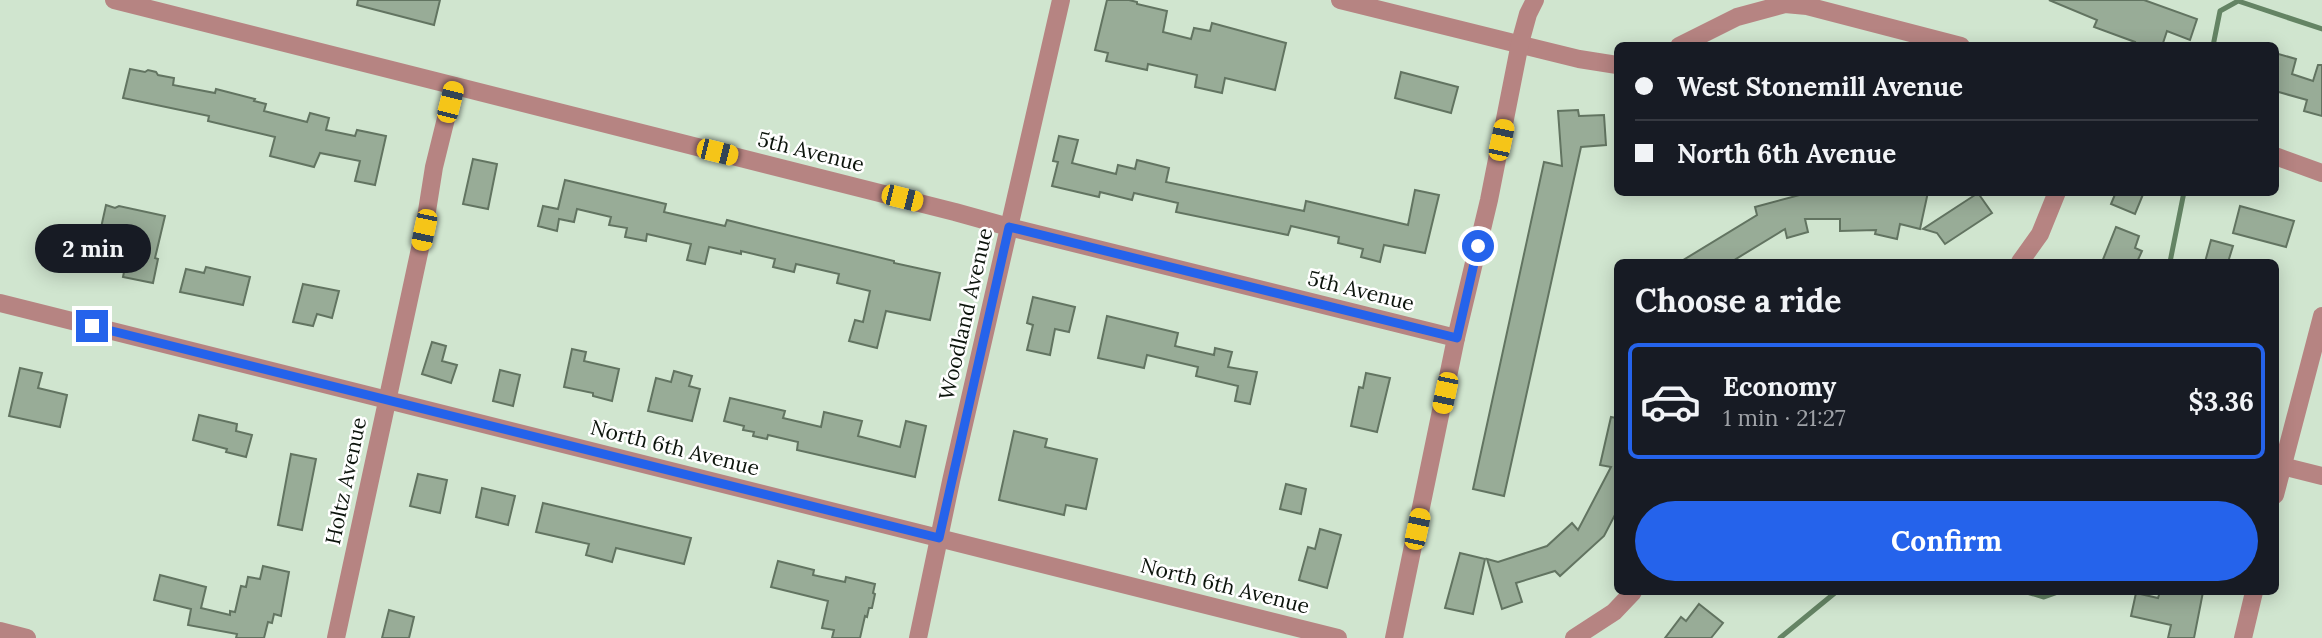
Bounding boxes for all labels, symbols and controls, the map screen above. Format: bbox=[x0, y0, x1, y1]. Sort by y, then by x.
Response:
text: West Stonemill Avenue bbox=[1677, 70, 1963, 103]
car bbox=[435, 79, 466, 125]
car bbox=[1487, 117, 1516, 163]
street label: 5th Avenue bbox=[755, 125, 867, 178]
car bbox=[695, 137, 740, 167]
text: North 6th Avenue bbox=[1677, 137, 1896, 170]
car bbox=[880, 183, 925, 213]
car bbox=[410, 207, 439, 253]
callout: 2 min bbox=[34, 224, 150, 274]
street label: Woodland Avenue bbox=[933, 225, 998, 403]
route start bbox=[1462, 230, 1494, 262]
text: 2 min bbox=[62, 234, 124, 263]
street label: 5th Avenue bbox=[1305, 264, 1417, 317]
text: Choose a ride bbox=[1635, 280, 1842, 321]
route end bbox=[76, 310, 108, 342]
car bbox=[1431, 370, 1460, 416]
icon: car bbox=[1639, 370, 1702, 433]
text: Economy bbox=[1723, 370, 1836, 403]
text: $3.36 bbox=[2189, 385, 2254, 418]
text: 1 min · 21:27 bbox=[1723, 403, 1846, 432]
street label: North 6th Avenue bbox=[588, 413, 762, 482]
street label: Holtz Avenue bbox=[319, 415, 372, 547]
button: Confirm bbox=[1635, 501, 2258, 581]
car bbox=[1403, 506, 1432, 552]
street label: North 6th Avenue bbox=[1138, 551, 1312, 620]

